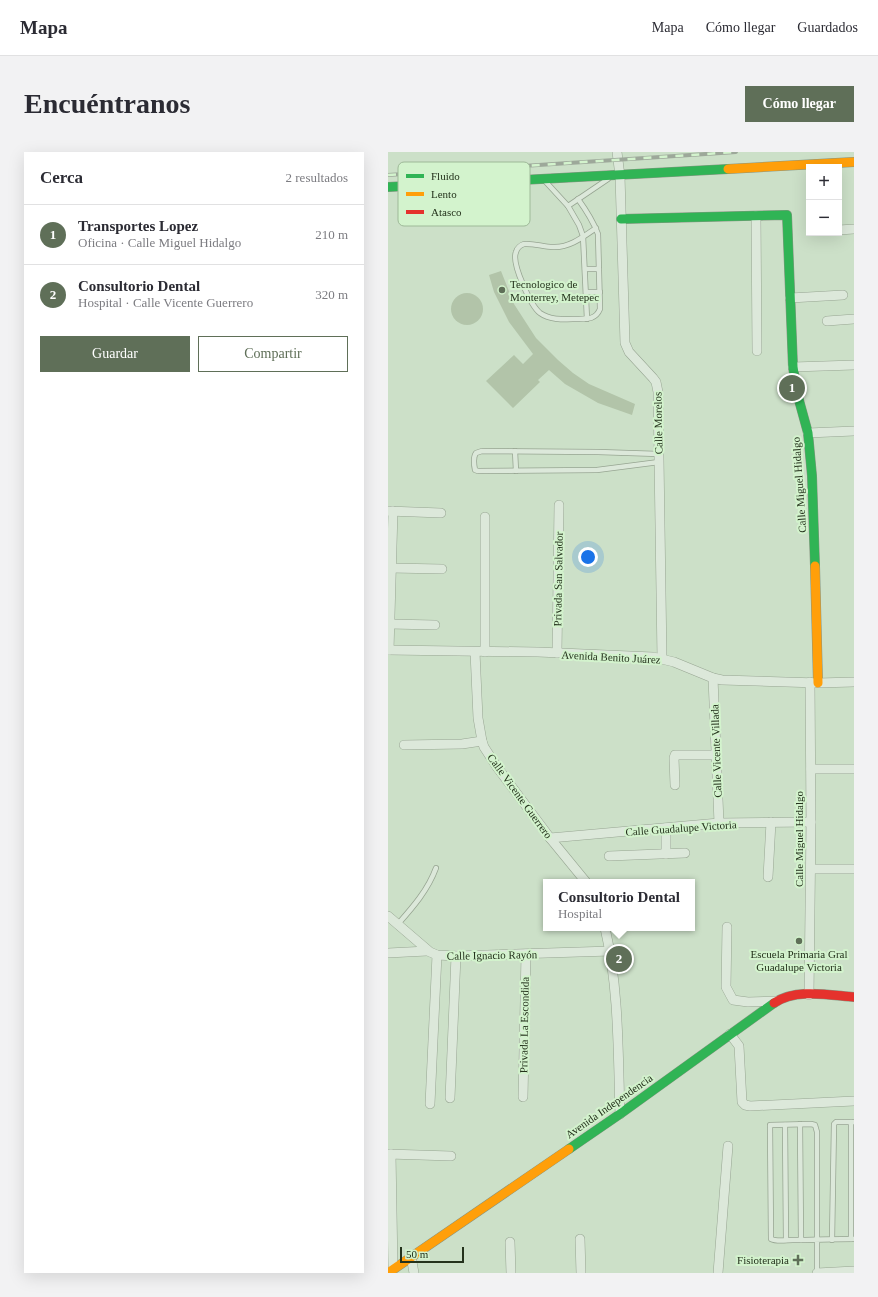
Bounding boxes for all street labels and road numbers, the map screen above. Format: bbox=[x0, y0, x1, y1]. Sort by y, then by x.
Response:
street label: Calle Morelos bbox=[651, 392, 665, 454]
street label: Calle Miguel Hidalgo bbox=[790, 436, 808, 533]
street label: Privada San Salvador bbox=[551, 531, 565, 626]
street label: Avenida Benito Juárez bbox=[561, 648, 661, 666]
street label: Calle Vicente Villada bbox=[708, 704, 724, 798]
street label: Calle Vicente Guerrero bbox=[485, 751, 555, 841]
street label: Calle Miguel Hidalgo bbox=[793, 791, 805, 887]
street label: Calle Guadalupe Victoria bbox=[625, 818, 737, 838]
street label: Calle Ignacio Rayón bbox=[447, 948, 538, 962]
street label: Privada La Escondida bbox=[517, 977, 531, 1073]
street label: Avenida Independencia bbox=[563, 1071, 655, 1141]

